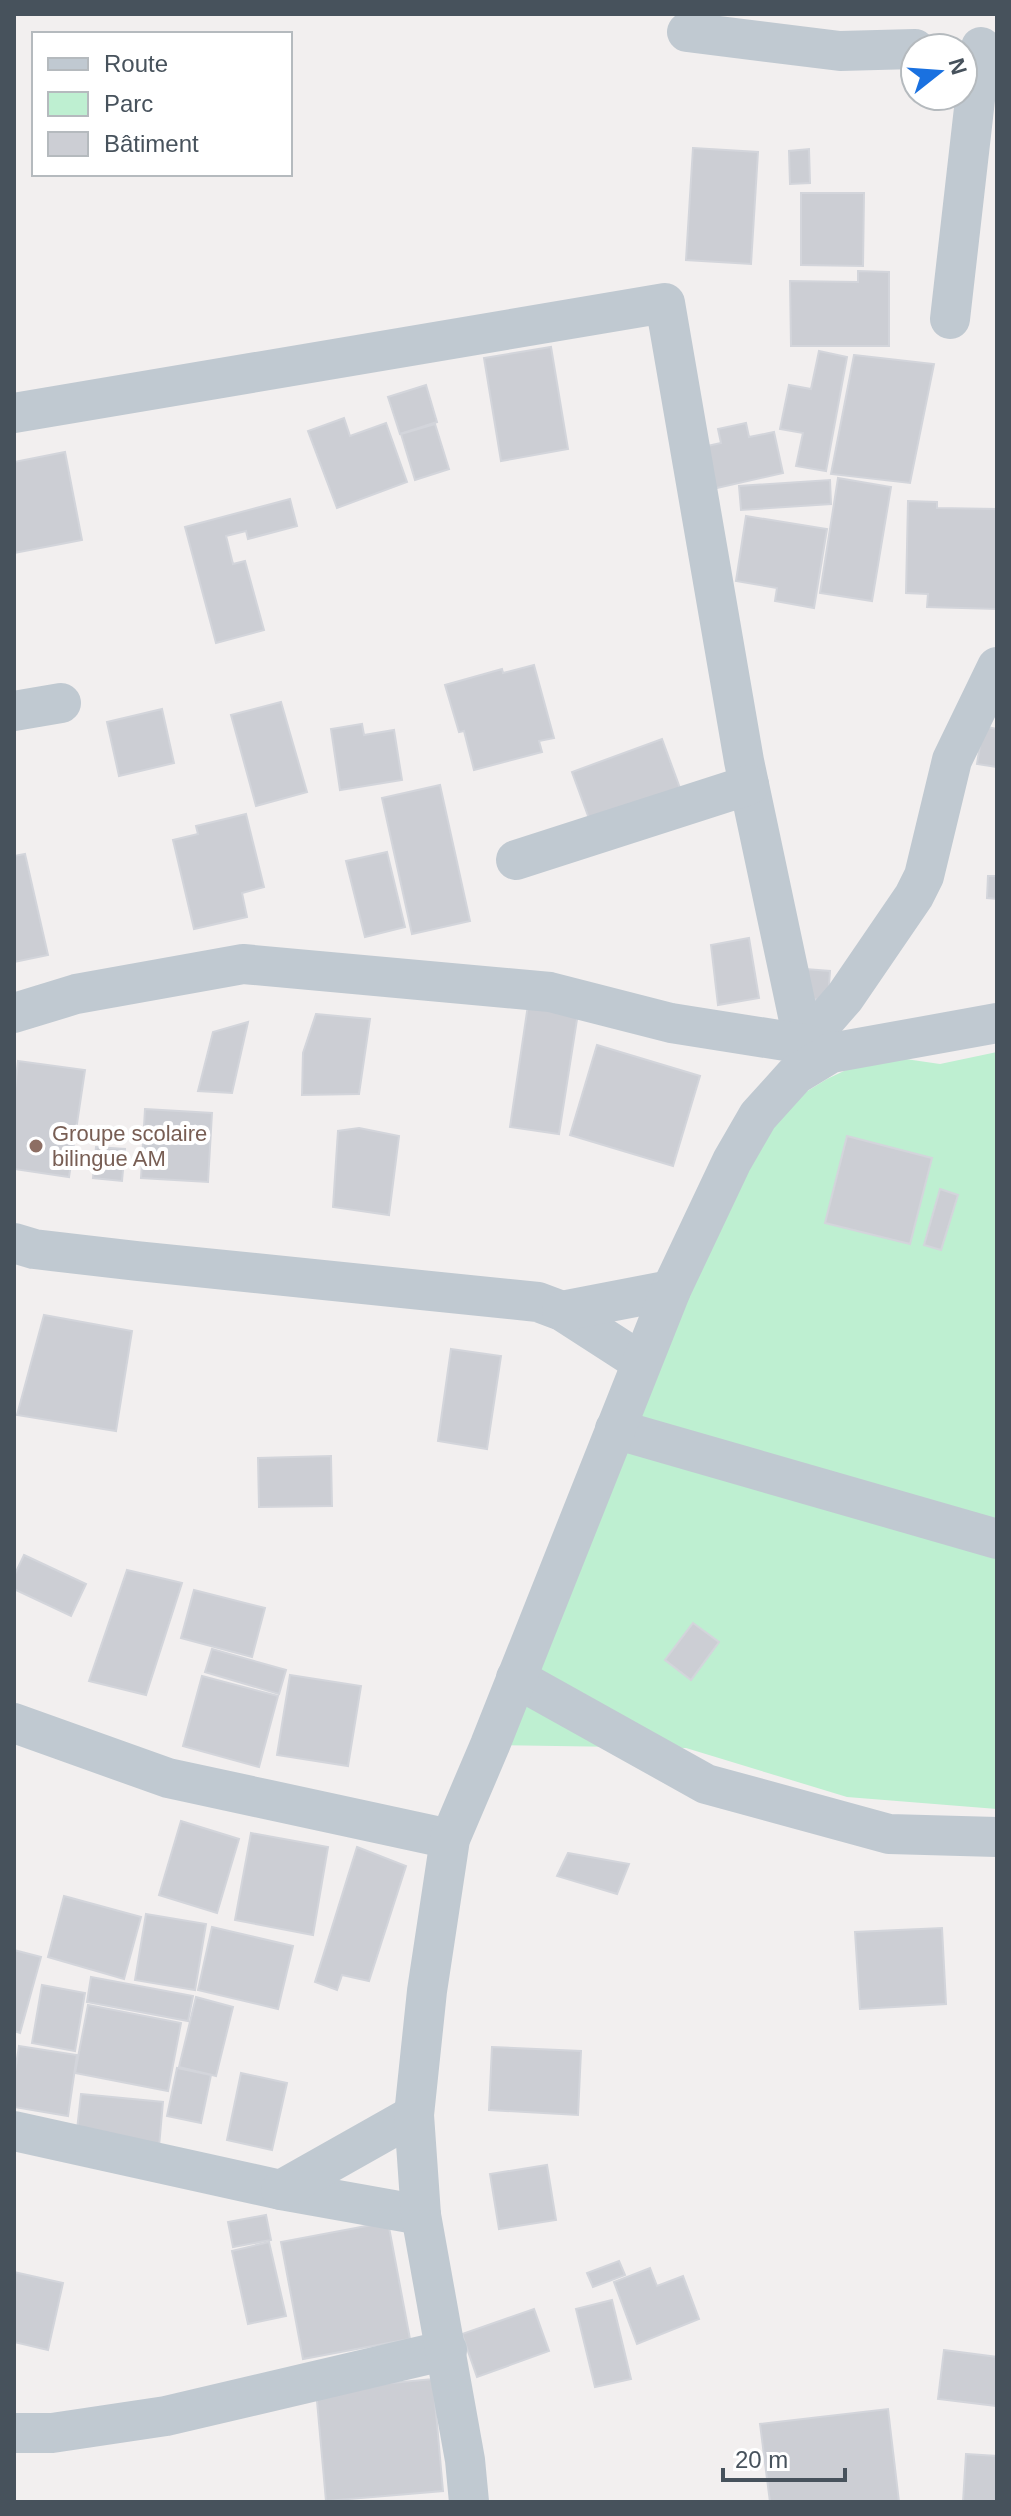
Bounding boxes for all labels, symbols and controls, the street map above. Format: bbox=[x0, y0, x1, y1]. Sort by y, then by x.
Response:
legend bbox=[32, 32, 292, 176]
north arrow bbox=[899, 32, 979, 112]
text: Route bbox=[104, 50, 168, 77]
text: N bbox=[943, 55, 972, 78]
text: Parc bbox=[104, 90, 153, 117]
text: Bâtiment bbox=[104, 130, 199, 157]
place label: Groupe scolaire bilingue AM bbox=[52, 1121, 207, 1171]
marker: Groupe scolaire bilingue AM bbox=[27, 1137, 45, 1155]
scale bar bbox=[723, 2432, 845, 2482]
text: 20 m bbox=[735, 2446, 788, 2473]

